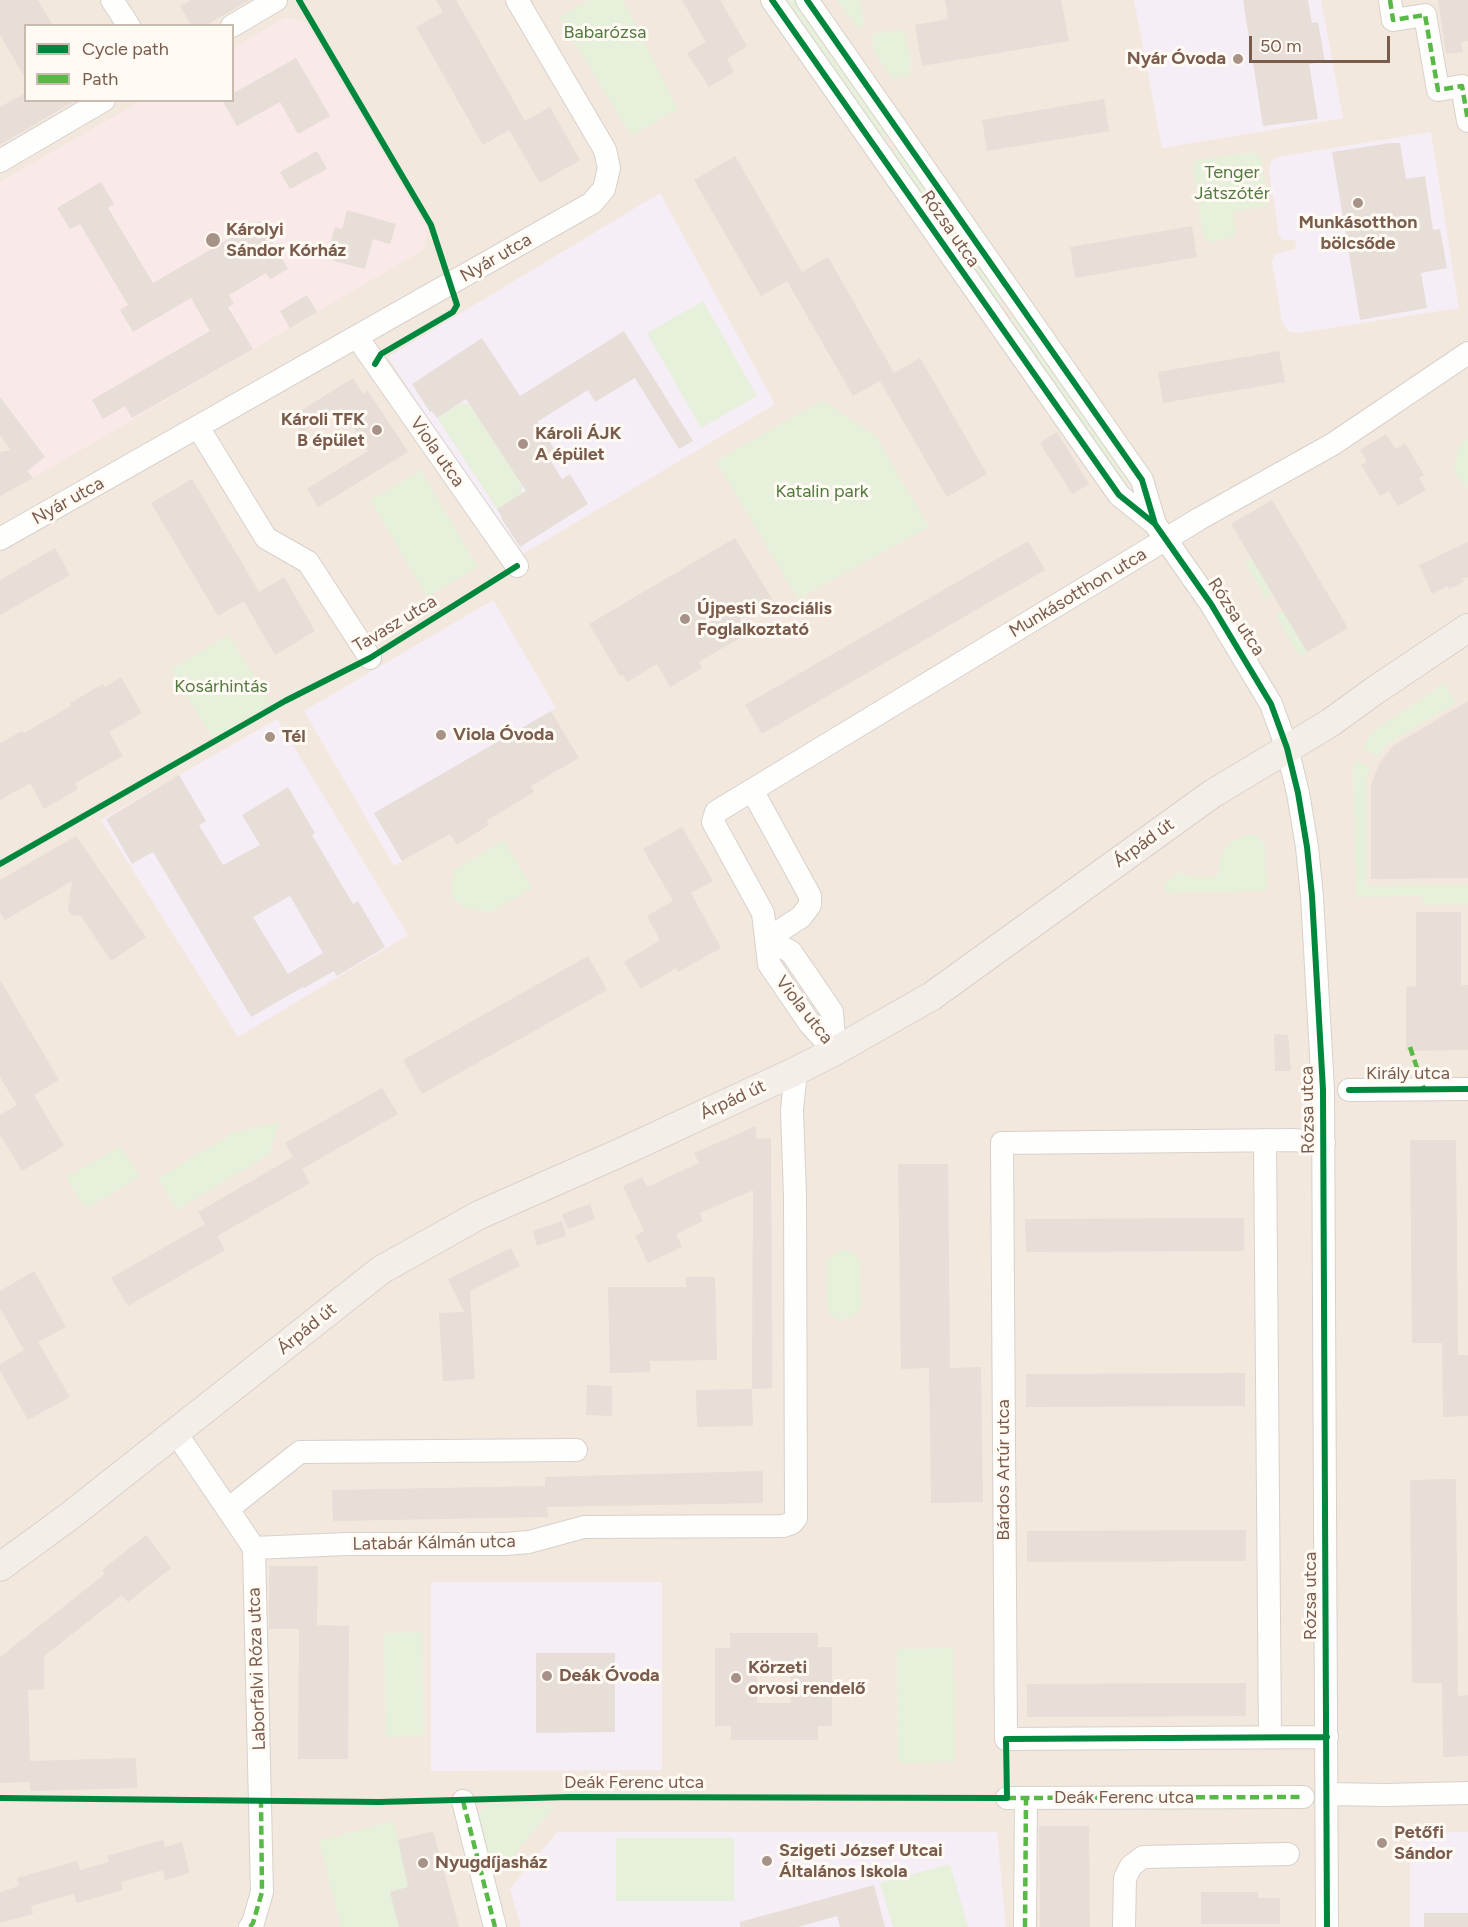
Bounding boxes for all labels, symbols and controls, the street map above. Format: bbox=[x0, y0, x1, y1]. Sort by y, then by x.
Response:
park label: Babarózsa bbox=[564, 22, 646, 44]
legend bbox=[24, 24, 234, 102]
scale bar bbox=[1252, 24, 1393, 62]
text: 50 m bbox=[1260, 35, 1302, 57]
text: Cycle path bbox=[82, 38, 169, 60]
place label: Nyár Óvoda bbox=[1127, 48, 1226, 70]
marker: Nyár Óvoda bbox=[1231, 52, 1245, 66]
text: Path bbox=[82, 68, 118, 90]
park label: Tenger Játszótér bbox=[1194, 162, 1270, 204]
street label: Rózsa utca bbox=[916, 187, 984, 271]
marker: Munkásotthon bölcsőde bbox=[1351, 196, 1365, 210]
place label: Munkásotthon bölcsőde bbox=[1299, 212, 1417, 254]
place label: Károlyi Sándor Kórház bbox=[226, 219, 346, 262]
street label: Nyár utca bbox=[457, 229, 535, 287]
marker: Károlyi Sándor Kórház bbox=[204, 231, 222, 249]
place label: Károli TFK B épület bbox=[281, 409, 365, 452]
street label: Viola utca bbox=[405, 413, 469, 491]
marker: Károli TFK B épület bbox=[370, 423, 384, 437]
place label: Károli ÁJK A épület bbox=[535, 423, 621, 466]
marker: Károli ÁJK A épület bbox=[516, 437, 530, 451]
street label: Nyár utca bbox=[28, 473, 108, 529]
park label: Katalin park bbox=[775, 481, 869, 503]
street label: Munkásotthon utca bbox=[1006, 544, 1150, 642]
street label: Rózsa utca bbox=[1203, 574, 1269, 660]
street label: Tavasz utca bbox=[349, 591, 441, 657]
place label: Újpesti Szociális Foglalkoztató bbox=[697, 598, 832, 640]
marker: Újpesti Szociális Foglalkoztató bbox=[678, 612, 692, 626]
park label: Kosárhintás bbox=[174, 676, 268, 698]
place label: Viola Óvoda bbox=[453, 724, 554, 746]
place label: Tél bbox=[282, 726, 306, 748]
marker: Viola Óvoda bbox=[434, 728, 448, 742]
marker: Tél bbox=[263, 730, 277, 744]
street label: Árpád út bbox=[1109, 814, 1179, 872]
street label: Viola utca bbox=[771, 972, 837, 1048]
street label: Király utca bbox=[1366, 1063, 1450, 1085]
street label: Rózsa utca bbox=[1296, 1066, 1320, 1154]
street label: Árpád út bbox=[697, 1075, 769, 1125]
street label: Árpád út bbox=[273, 1299, 341, 1359]
street label: Bárdos Artúr utca bbox=[993, 1399, 1015, 1541]
street label: Latabár Kálmán utca bbox=[352, 1531, 516, 1555]
street label: Rózsa utca bbox=[1300, 1552, 1322, 1640]
street label: Laborfalvi Róza utca bbox=[243, 1587, 271, 1751]
place label: Körzeti orvosi rendelő bbox=[748, 1657, 865, 1700]
place label: Deák Óvoda bbox=[559, 1665, 660, 1687]
marker: Deák Óvoda bbox=[540, 1669, 554, 1683]
marker: Körzeti orvosi rendelő bbox=[729, 1671, 743, 1685]
street label: Deák Ferenc utca bbox=[564, 1772, 704, 1794]
street label: Deák Ferenc utca bbox=[1054, 1787, 1194, 1809]
place label: Petőfi Sándor bbox=[1394, 1822, 1453, 1864]
marker: Petőfi Sándor bbox=[1375, 1836, 1389, 1850]
place label: Szigeti József Utcai Általános Iskola bbox=[779, 1840, 943, 1882]
place label: Nyugdíjasház bbox=[435, 1852, 547, 1874]
marker: Szigeti József Utcai Általános Iskola bbox=[760, 1854, 774, 1868]
marker: Nyugdíjasház bbox=[416, 1856, 430, 1870]

